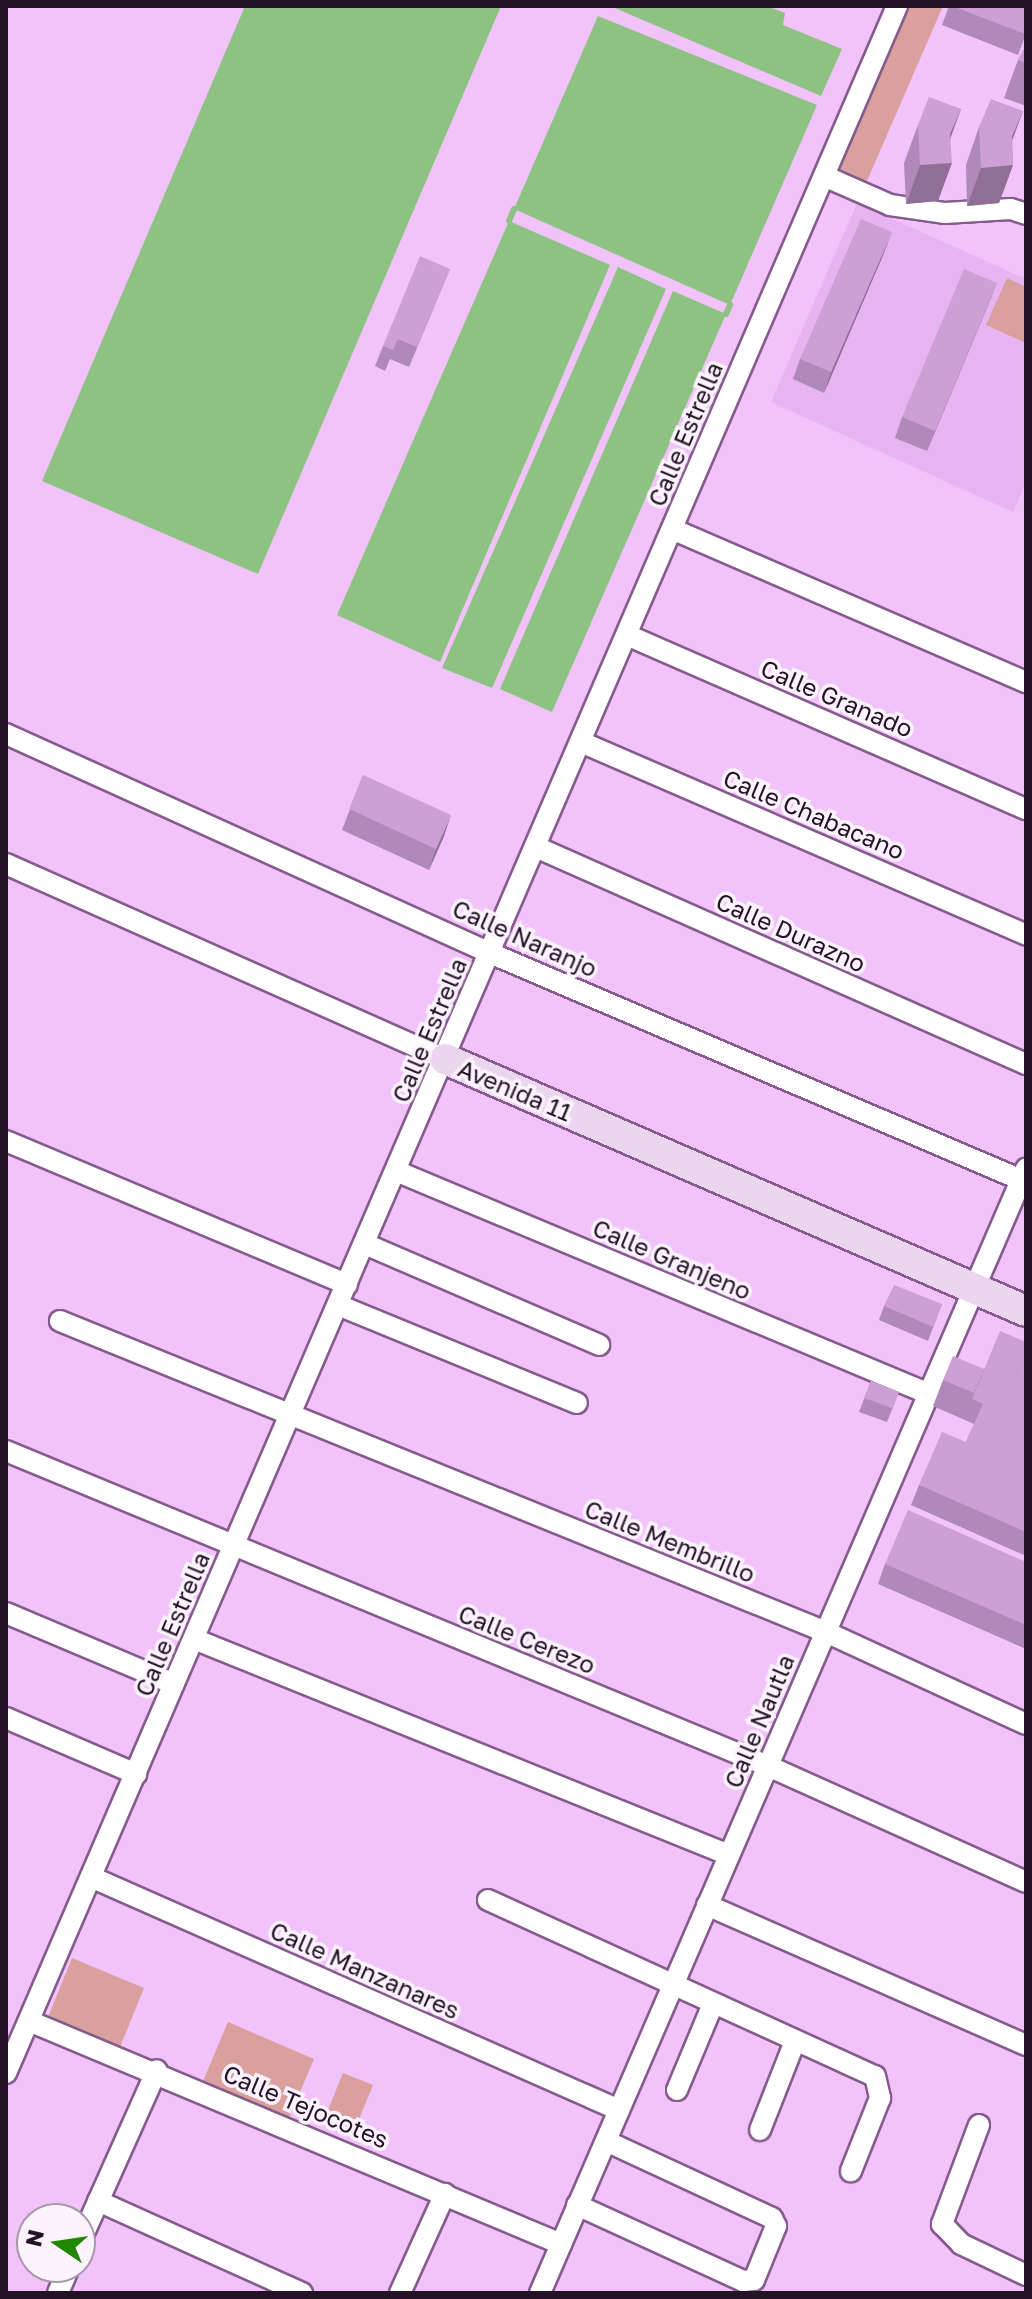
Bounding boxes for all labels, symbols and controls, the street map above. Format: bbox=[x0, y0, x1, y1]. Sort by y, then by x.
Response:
street label: Calle Estrella bbox=[642, 358, 728, 510]
street label: Calle Granado bbox=[757, 653, 917, 743]
street label: Calle Chabacano bbox=[719, 763, 909, 865]
street label: Calle Durazno bbox=[712, 886, 870, 978]
street label: Calle Naranjo bbox=[448, 893, 602, 983]
street label: Calle Estrella bbox=[386, 954, 472, 1106]
street label: Avenida 11 bbox=[454, 1053, 576, 1127]
street label: Calle Granjeno bbox=[589, 1213, 755, 1305]
street label: Calle Membrillo bbox=[581, 1494, 759, 1588]
street label: Calle Estrella bbox=[129, 1548, 215, 1700]
street label: Calle Cerezo bbox=[454, 1599, 600, 1679]
street label: Calle Nautla bbox=[718, 1650, 800, 1792]
street label: Calle Manzanares bbox=[266, 1915, 464, 2025]
street label: Calle Tejocotes bbox=[219, 2058, 393, 2154]
north arrow bbox=[16, 2203, 96, 2283]
text: N bbox=[19, 2227, 49, 2249]

